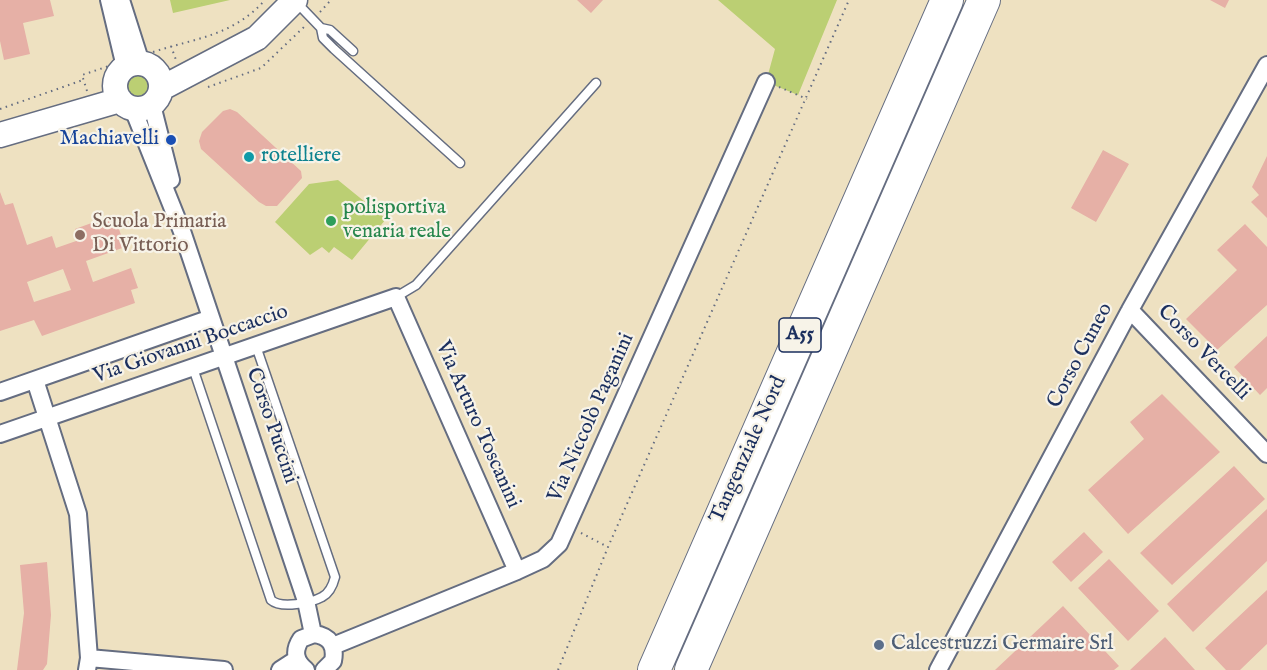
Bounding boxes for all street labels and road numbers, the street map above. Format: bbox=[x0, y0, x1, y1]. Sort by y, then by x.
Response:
street label: Corso Cuneo bbox=[1043, 299, 1119, 413]
street label: Via Giovanni Boccaccio bbox=[90, 300, 292, 390]
street label: Corso Vercelli bbox=[1151, 300, 1255, 406]
road number: A55 bbox=[779, 318, 821, 352]
street label: Via Niccolò Paganini bbox=[543, 330, 641, 506]
street label: Via Arturo Toscanini bbox=[429, 337, 525, 513]
street label: Corso Puccini bbox=[239, 365, 303, 487]
street label: Tangenziale Nord bbox=[705, 373, 793, 527]

